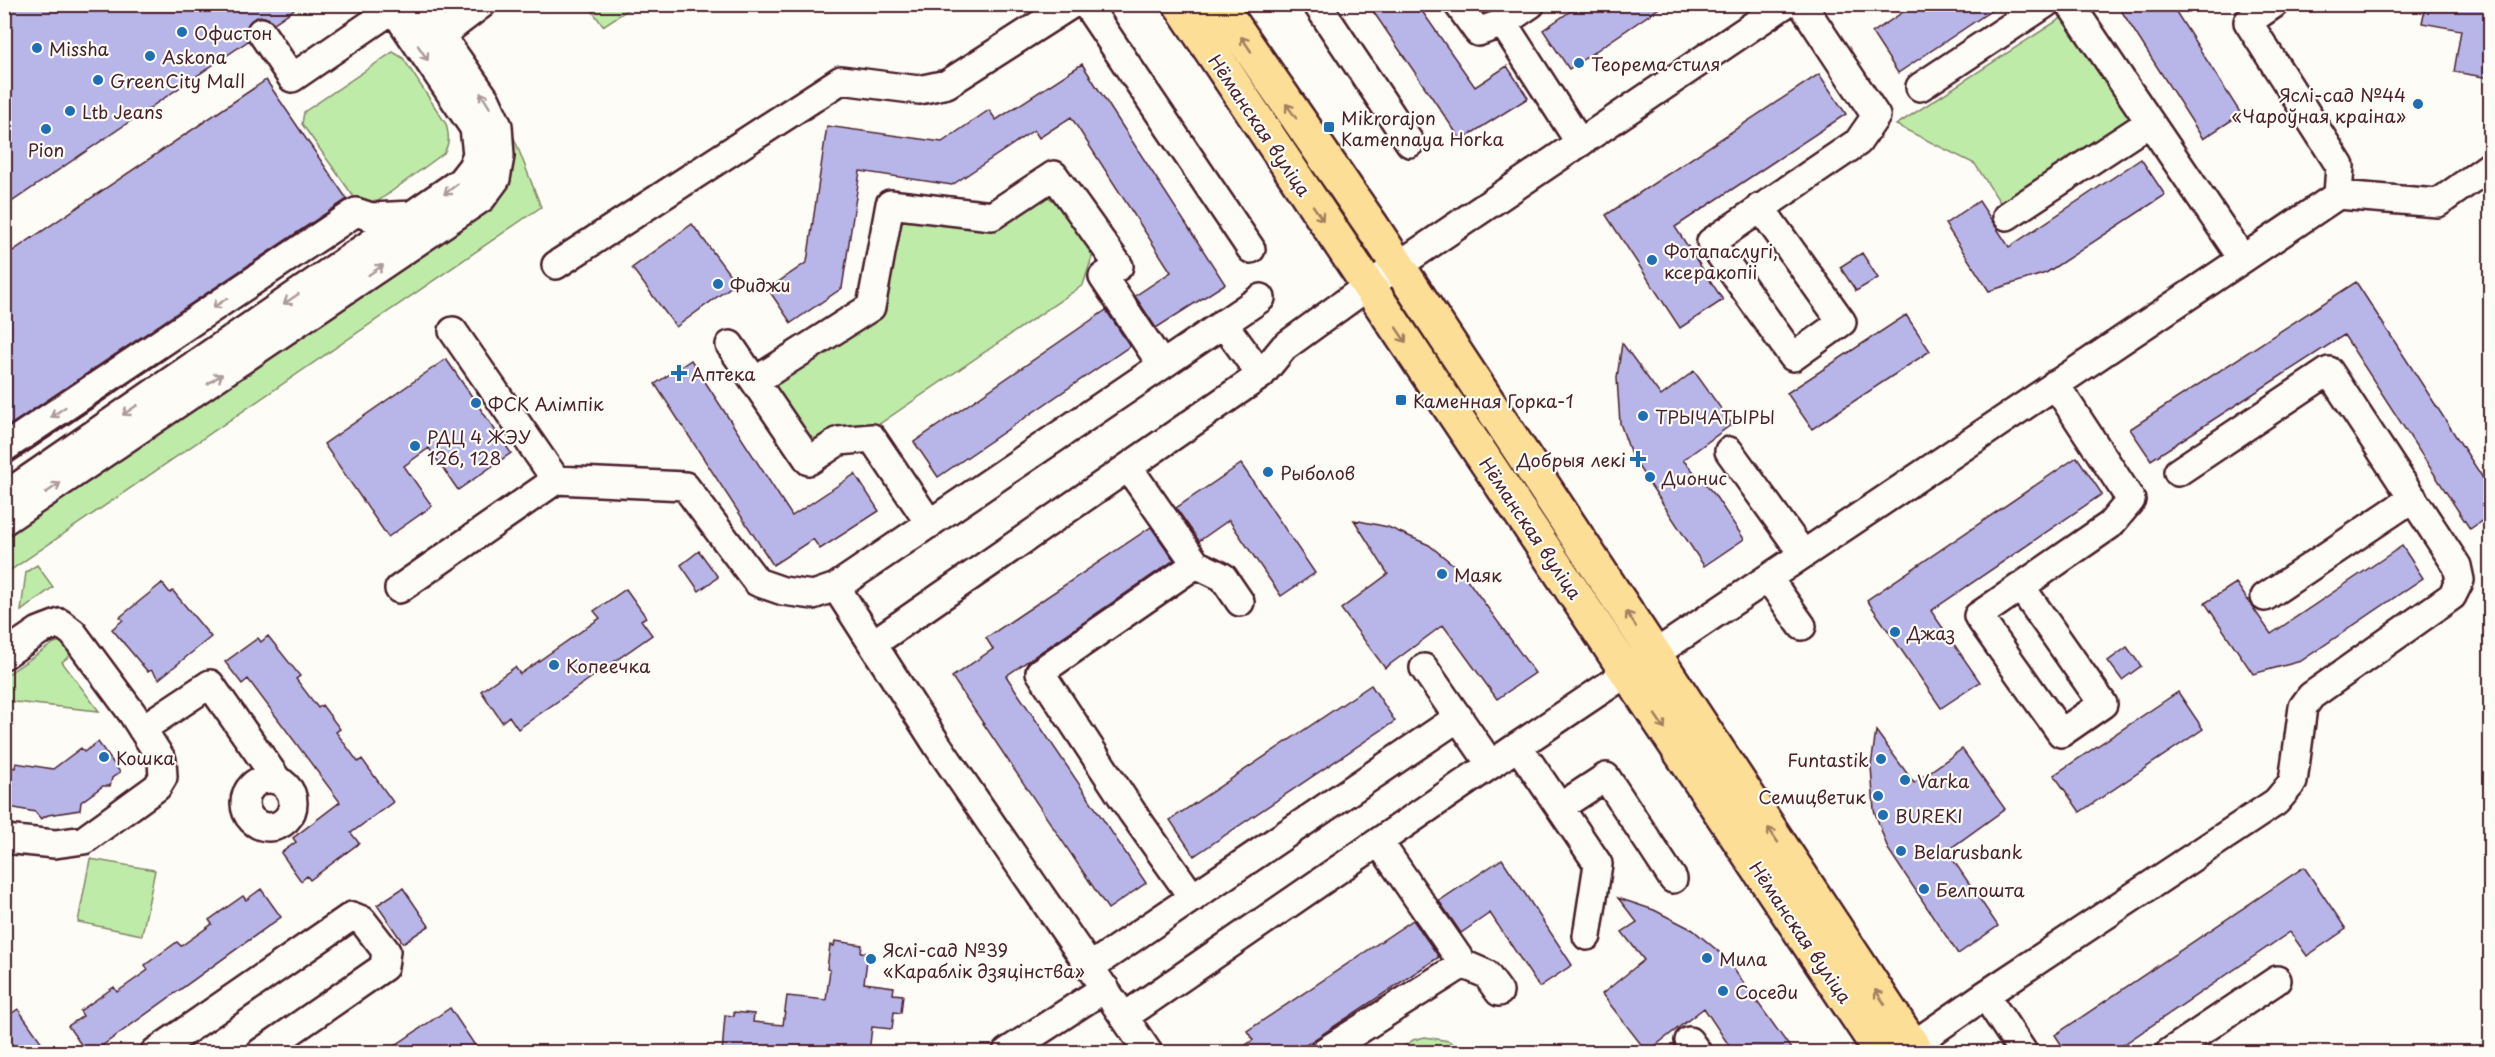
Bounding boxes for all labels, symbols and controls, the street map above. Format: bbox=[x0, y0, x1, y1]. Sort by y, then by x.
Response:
place label: Офистон bbox=[194, 19, 273, 46]
marker: Офистон bbox=[175, 25, 189, 39]
place label: Missha bbox=[49, 35, 110, 62]
one-way arrow bbox=[1239, 35, 1252, 52]
marker: Missha bbox=[30, 41, 44, 55]
place label: Askona bbox=[162, 43, 228, 70]
one-way arrow bbox=[417, 44, 429, 60]
street label: Нёманская вуліца bbox=[1202, 48, 1318, 202]
marker: Askona bbox=[143, 49, 157, 63]
place label: Теорема стиля bbox=[1591, 50, 1720, 77]
marker: Теорема стиля bbox=[1572, 56, 1586, 70]
place label: GreenCity Mall bbox=[110, 67, 245, 94]
marker: GreenCity Mall bbox=[91, 73, 105, 87]
place label: Яслі-сад №44 «Чароўная краіна» bbox=[2232, 81, 2406, 129]
one-way arrow bbox=[479, 92, 491, 109]
marker: Яслі-сад №44 «Чароўная краіна» bbox=[2411, 97, 2425, 111]
place label: Ltb Jeans bbox=[82, 98, 163, 125]
one-way arrow bbox=[1285, 103, 1297, 119]
marker: Ltb Jeans bbox=[63, 104, 77, 118]
place label: Mikrorajon Kamennaya Horka bbox=[1341, 104, 1505, 152]
marker: Mikrorajon Kamennaya Horka bbox=[1322, 120, 1336, 134]
marker: Pion bbox=[39, 122, 53, 136]
place label: Pion bbox=[28, 136, 64, 163]
one-way arrow bbox=[443, 182, 459, 195]
one-way arrow bbox=[1312, 205, 1325, 222]
place label: Фотапаслугі, ксеракопіі bbox=[1664, 237, 1778, 285]
marker: Фотапаслугі, ксеракопіі bbox=[1645, 253, 1659, 267]
one-way arrow bbox=[368, 264, 384, 276]
place label: Фиджи bbox=[730, 271, 791, 298]
marker: Фиджи bbox=[711, 277, 725, 291]
one-way arrow bbox=[282, 293, 299, 306]
one-way arrow bbox=[212, 297, 229, 309]
one-way arrow bbox=[1395, 326, 1407, 342]
place label: Аптека bbox=[691, 360, 756, 387]
marker: Аптека bbox=[672, 366, 686, 380]
one-way arrow bbox=[206, 373, 222, 385]
place label: Каменная Горка-1 bbox=[1413, 387, 1574, 414]
place label: ФСК Алімпік bbox=[488, 390, 604, 417]
marker: Каменная Горка-1 bbox=[1394, 393, 1408, 407]
marker: ФСК Алімпік bbox=[469, 396, 483, 410]
place label: ТРЫЧАТЫРЫ bbox=[1655, 403, 1775, 430]
one-way arrow bbox=[122, 404, 138, 416]
one-way arrow bbox=[50, 406, 67, 418]
marker: ТРЫЧАТЫРЫ bbox=[1636, 409, 1650, 423]
place label: РДЦ 4 ЖЭУ 126, 128 bbox=[427, 423, 531, 471]
marker: РДЦ 4 ЖЭУ 126, 128 bbox=[408, 439, 422, 453]
place label: Добрыя лекі bbox=[1516, 446, 1626, 473]
street label: Нёманская вуліца bbox=[1473, 451, 1589, 605]
marker: Добрыя лекі bbox=[1631, 452, 1645, 466]
place label: Рыболов bbox=[1280, 459, 1355, 486]
place label: Дионис bbox=[1661, 464, 1727, 491]
marker: Рыболов bbox=[1261, 465, 1275, 479]
marker: Дионис bbox=[1643, 470, 1657, 484]
one-way arrow bbox=[44, 482, 61, 494]
place label: Маяк bbox=[1454, 561, 1502, 588]
marker: Маяк bbox=[1435, 567, 1449, 581]
one-way arrow bbox=[1625, 611, 1637, 628]
place label: Джаз bbox=[1906, 619, 1955, 646]
marker: Джаз bbox=[1888, 625, 1902, 639]
place label: Копеечка bbox=[566, 652, 651, 679]
marker: Копеечка bbox=[547, 658, 561, 672]
one-way arrow bbox=[1654, 713, 1666, 729]
place label: Кошка bbox=[116, 744, 175, 771]
place label: Funtastik bbox=[1787, 746, 1869, 773]
marker: Кошка bbox=[97, 750, 111, 764]
marker: Funtastik bbox=[1874, 752, 1888, 766]
place label: Varka bbox=[1917, 767, 1970, 794]
marker: Varka bbox=[1898, 773, 1912, 787]
place label: Семицветик bbox=[1758, 783, 1866, 810]
marker: Семицветик bbox=[1871, 789, 1885, 803]
place label: BUREKI bbox=[1895, 802, 1963, 829]
marker: BUREKI bbox=[1876, 808, 1890, 822]
one-way arrow bbox=[1766, 826, 1779, 843]
place label: Belarusbank bbox=[1913, 838, 2023, 865]
marker: Belarusbank bbox=[1894, 844, 1908, 858]
street label: Нёманская вуліца bbox=[1743, 855, 1859, 1009]
place label: Белпошта bbox=[1936, 876, 2025, 903]
marker: Белпошта bbox=[1917, 882, 1931, 896]
place label: Яслі-сад №39 «Караблік дзяцінства» bbox=[883, 936, 1085, 984]
place label: Мила bbox=[1719, 945, 1768, 972]
marker: Мила bbox=[1700, 951, 1714, 965]
marker: Яслі-сад №39 «Караблік дзяцінства» bbox=[864, 952, 878, 966]
place label: Соседи bbox=[1735, 978, 1798, 1005]
marker: Соседи bbox=[1716, 984, 1730, 998]
one-way arrow bbox=[1874, 989, 1886, 1006]

